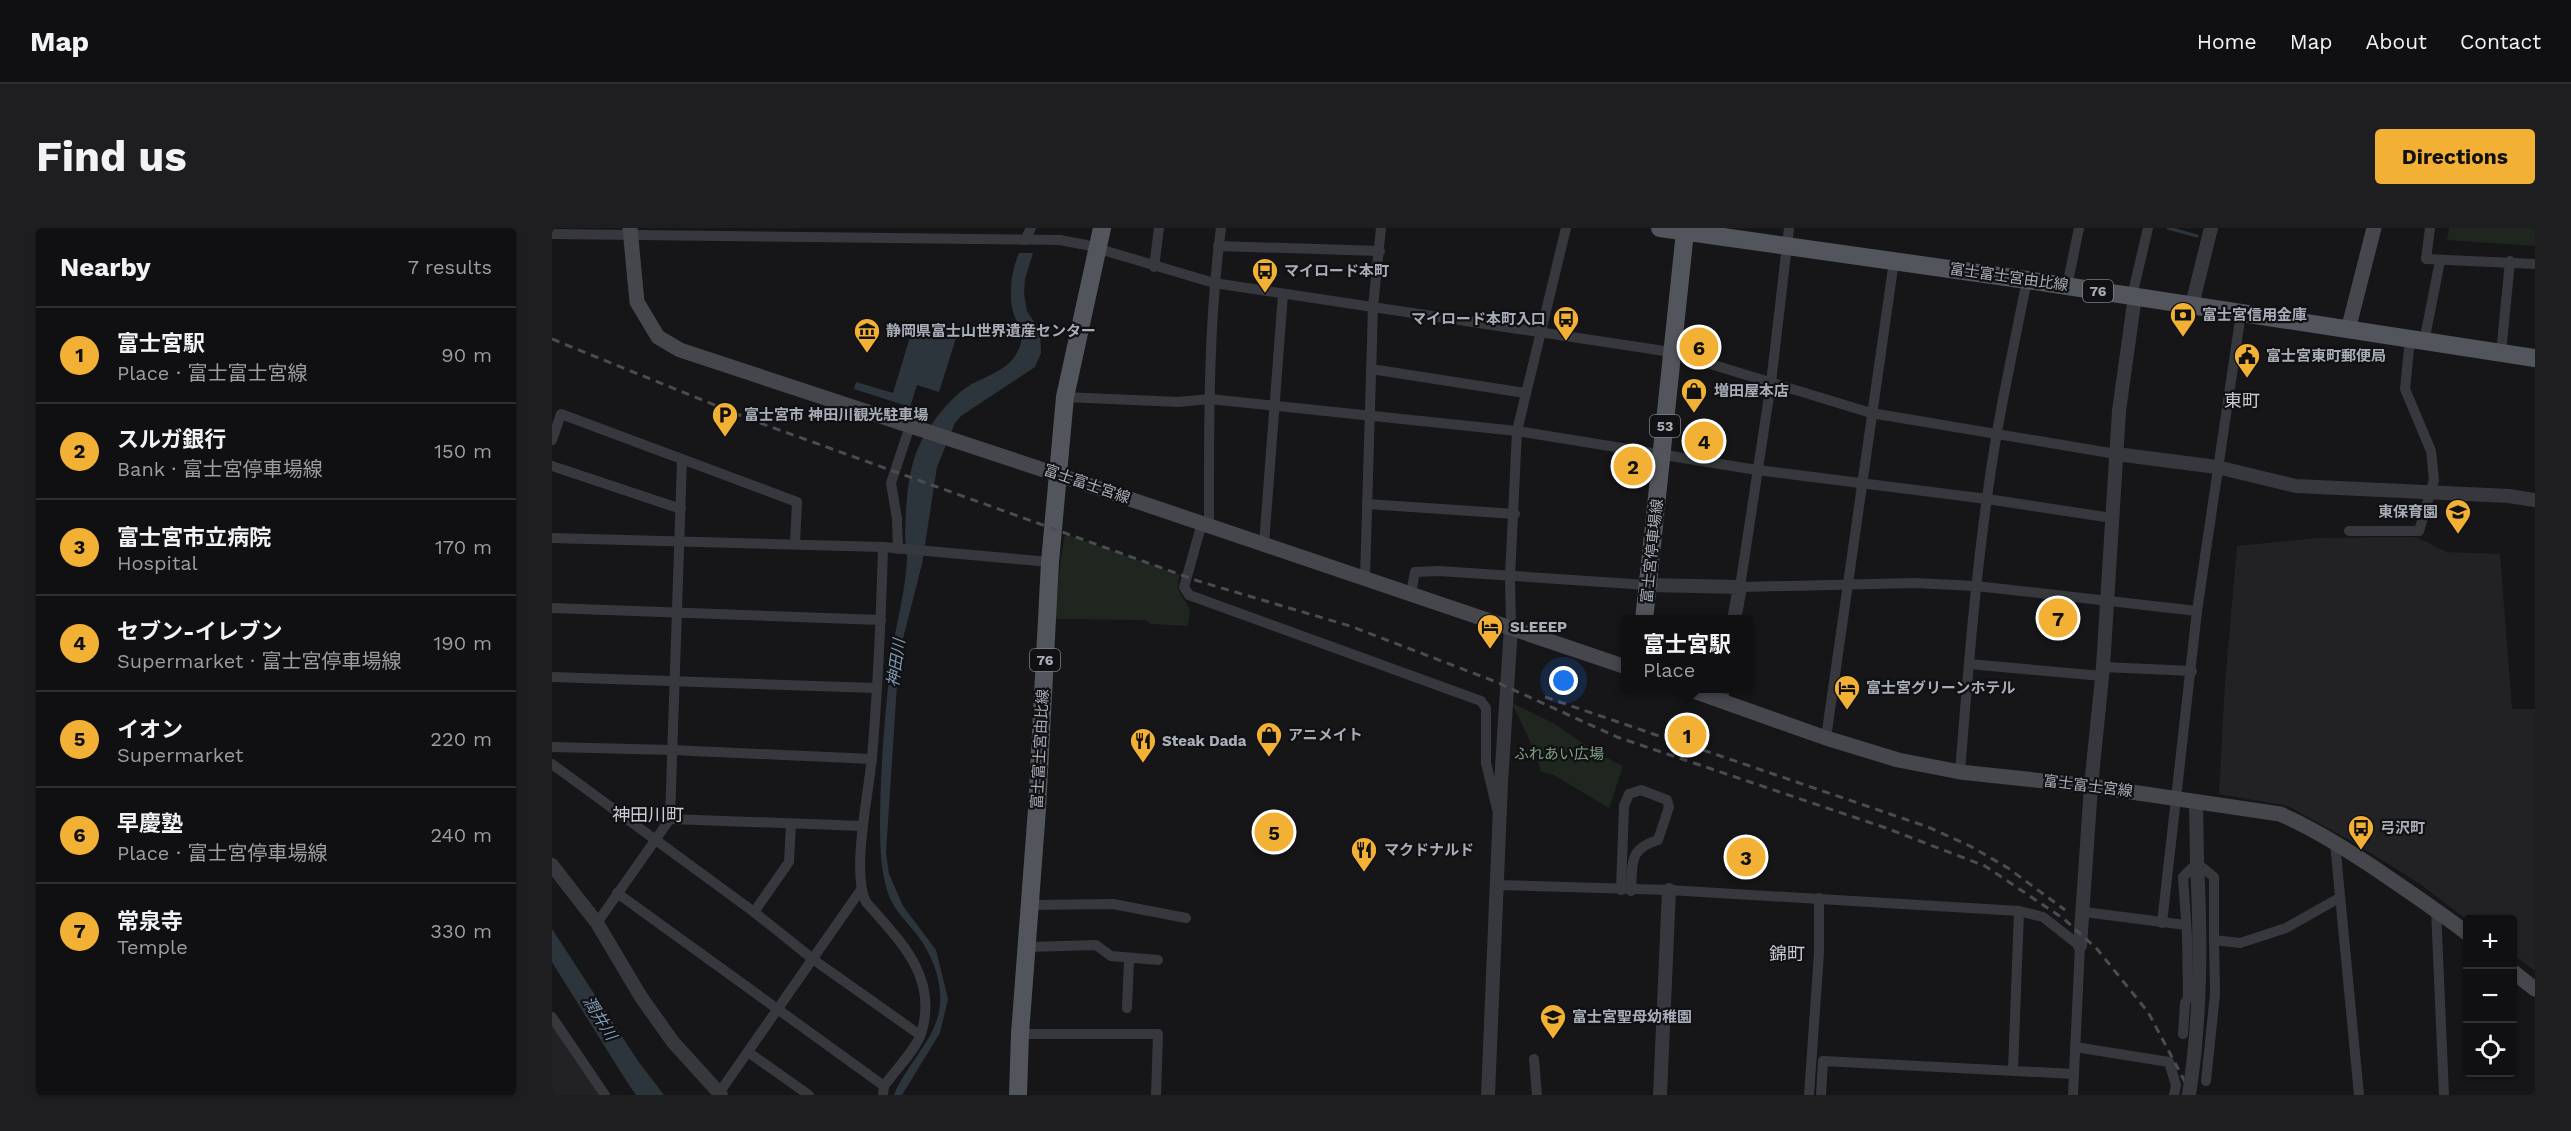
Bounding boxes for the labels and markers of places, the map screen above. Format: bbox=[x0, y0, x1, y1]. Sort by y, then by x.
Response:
bus stop icon: マイロード本町 bbox=[1250, 256, 1280, 294]
place label: マイロード本町 bbox=[1284, 262, 1389, 280]
bank icon: 富士宮信用金庫 bbox=[2168, 300, 2198, 338]
bus stop icon: マイロード本町入口 bbox=[1551, 304, 1581, 342]
place label: 富士宮信用金庫 bbox=[2202, 306, 2307, 324]
place label: マイロード本町入口 bbox=[1411, 310, 1546, 328]
museum icon: 静岡県富士山世界遺産センター bbox=[852, 316, 882, 354]
place label: 静岡県富士山世界遺産センター bbox=[886, 322, 1096, 340]
pin: 6 bbox=[1680, 324, 1718, 370]
public building icon: 富士宮東町郵便局 bbox=[2232, 341, 2262, 379]
place label: 富士宮東町郵便局 bbox=[2266, 347, 2386, 365]
shop icon: 増田屋本店 bbox=[1679, 376, 1709, 414]
place label: 増田屋本店 bbox=[1714, 382, 1789, 400]
parking icon: 富士宮市 神田川観光駐車場 bbox=[710, 400, 740, 438]
place label: 富士宮市 神田川観光駐車場 bbox=[744, 406, 928, 424]
pin: 4 bbox=[1684, 418, 1724, 464]
pin: 2 bbox=[1614, 444, 1652, 488]
school or university icon: 東保育園 bbox=[2443, 497, 2473, 535]
place label: 東保育園 bbox=[2378, 503, 2438, 521]
pin: 7 bbox=[2038, 596, 2078, 640]
hotel icon: SLEEEP bbox=[1475, 612, 1505, 650]
place label: SLEEEP bbox=[1510, 618, 1567, 636]
hotel icon: 富士宮グリーンホテル bbox=[1832, 673, 1862, 711]
place label: 富士宮グリーンホテル bbox=[1866, 679, 2015, 697]
pin: 1 bbox=[1668, 712, 1706, 758]
shop icon: アニメイト bbox=[1254, 720, 1284, 758]
restaurant icon: Steak Dada bbox=[1128, 726, 1158, 764]
place label: アニメイト bbox=[1288, 726, 1363, 744]
place label: Steak Dada bbox=[1162, 732, 1247, 750]
pin: 5 bbox=[1254, 810, 1294, 854]
bus stop icon: 弓沢町 bbox=[2346, 813, 2376, 851]
place label: 弓沢町 bbox=[2380, 819, 2425, 837]
pin: 3 bbox=[1726, 834, 1766, 880]
restaurant icon: マクドナルド bbox=[1349, 835, 1379, 873]
place label: マクドナルド bbox=[1384, 841, 1474, 859]
school or university icon: 富士宮聖母幼稚園 bbox=[1538, 1002, 1568, 1040]
place label: 富士宮聖母幼稚園 bbox=[1572, 1008, 1692, 1026]

